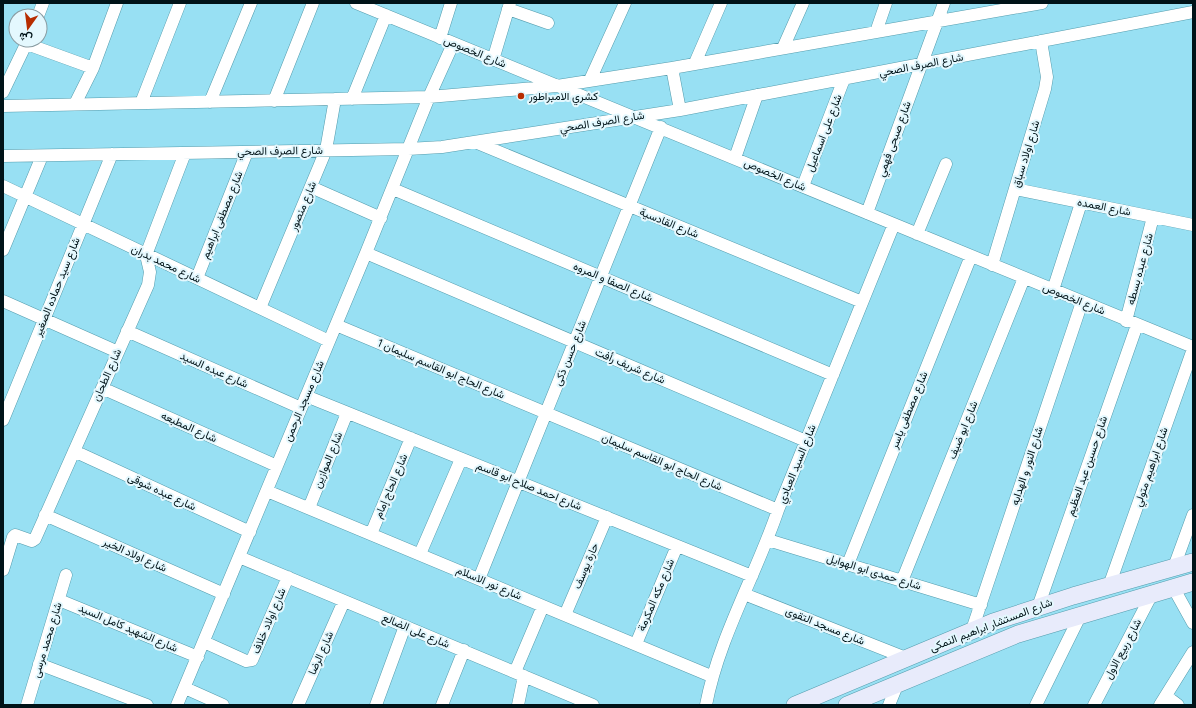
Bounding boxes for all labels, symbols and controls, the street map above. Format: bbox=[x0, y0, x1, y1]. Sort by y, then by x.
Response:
north arrow bbox=[8, 8, 48, 48]
text: ش bbox=[18, 29, 34, 45]
street label: شارع الخصوص bbox=[442, 34, 508, 71]
street label: شارع الصرف الصحي bbox=[878, 50, 965, 82]
place label: كشري الامبراطور bbox=[528, 90, 598, 106]
marker: كشري الامبراطور bbox=[516, 91, 526, 101]
street label: شارع على اسماعيل bbox=[803, 92, 846, 174]
street label: شارع صبحى فهمي bbox=[874, 99, 917, 180]
street label: شارع الصرف الصحي bbox=[559, 109, 646, 138]
street label: شارع اولاد سباق bbox=[1010, 119, 1043, 189]
street label: شارع الصرف الصحي bbox=[237, 144, 323, 161]
street label: شارع الخصوص bbox=[742, 156, 808, 195]
street label: شارع مصطفى ابراهيم bbox=[198, 169, 247, 261]
street label: شارع منصور bbox=[286, 179, 320, 234]
street label: شارع العمده bbox=[1076, 195, 1132, 220]
street label: شارع القادسية bbox=[637, 205, 701, 242]
street label: شارع عبده بسطه bbox=[1124, 231, 1157, 307]
street label: شارع سيد حماده الصغير bbox=[31, 235, 84, 340]
street label: شارع محمد بدران bbox=[129, 242, 203, 287]
street label: شارع الصفا و المروه bbox=[571, 259, 655, 306]
street label: شارع الخصوص bbox=[1041, 281, 1107, 318]
street label: شارع حسن ذكى bbox=[551, 318, 590, 388]
street label: شارع الحاج ابو القاسم سليمان 1 bbox=[375, 336, 507, 403]
street label: شارع شريف رأفت bbox=[593, 345, 667, 388]
street label: شارع الطحان bbox=[90, 347, 125, 404]
street label: شارع عبده السيد bbox=[178, 349, 250, 392]
street label: شارع مسجد الرحمن bbox=[281, 358, 328, 444]
street label: شارع مصطفى ياسر bbox=[887, 369, 931, 452]
street label: شارع ابو ضيف bbox=[945, 399, 982, 461]
street label: شارع المطبعه bbox=[158, 409, 219, 446]
street label: شارع حسين عبد العظيم bbox=[1064, 414, 1111, 518]
street label: شارع السيد العبادي bbox=[775, 422, 822, 507]
street label: شارع النور و الهدايه bbox=[1008, 425, 1047, 507]
street label: شارع ابراهيم متولي bbox=[1131, 425, 1174, 509]
street label: شارع الموازين bbox=[311, 430, 346, 491]
street label: شارع الحاج ابو القاسم سليمان bbox=[599, 431, 725, 494]
street label: شارع الحاج إمام bbox=[372, 451, 411, 521]
street label: شارع احمد صلاح ابو قاسم bbox=[474, 459, 584, 514]
street label: شارع عبده شوقى bbox=[125, 471, 198, 515]
street label: شارع اولاد الخير bbox=[100, 535, 169, 576]
street label: حارة يوسف bbox=[570, 541, 602, 591]
street label: شارع حمدى ابو الهوايل bbox=[825, 551, 923, 594]
street label: شارع مكه المكرمة bbox=[635, 557, 678, 634]
street label: شارع نور الاسلام bbox=[454, 563, 524, 604]
street label: شارع اولاد خلاف bbox=[249, 586, 290, 656]
street label: شارع المستشار ابراهيم النمكى bbox=[928, 595, 1055, 655]
street label: شارع محمد مرسى bbox=[29, 600, 66, 680]
street label: شارع الشهيد كامل السيد bbox=[76, 601, 180, 656]
street label: شارع مسجد التقوى bbox=[783, 604, 867, 649]
street label: شارع على الضالع bbox=[380, 611, 452, 652]
street label: شارع ربيع الاول bbox=[1102, 616, 1145, 682]
street label: شارع الرضا bbox=[306, 629, 337, 677]

